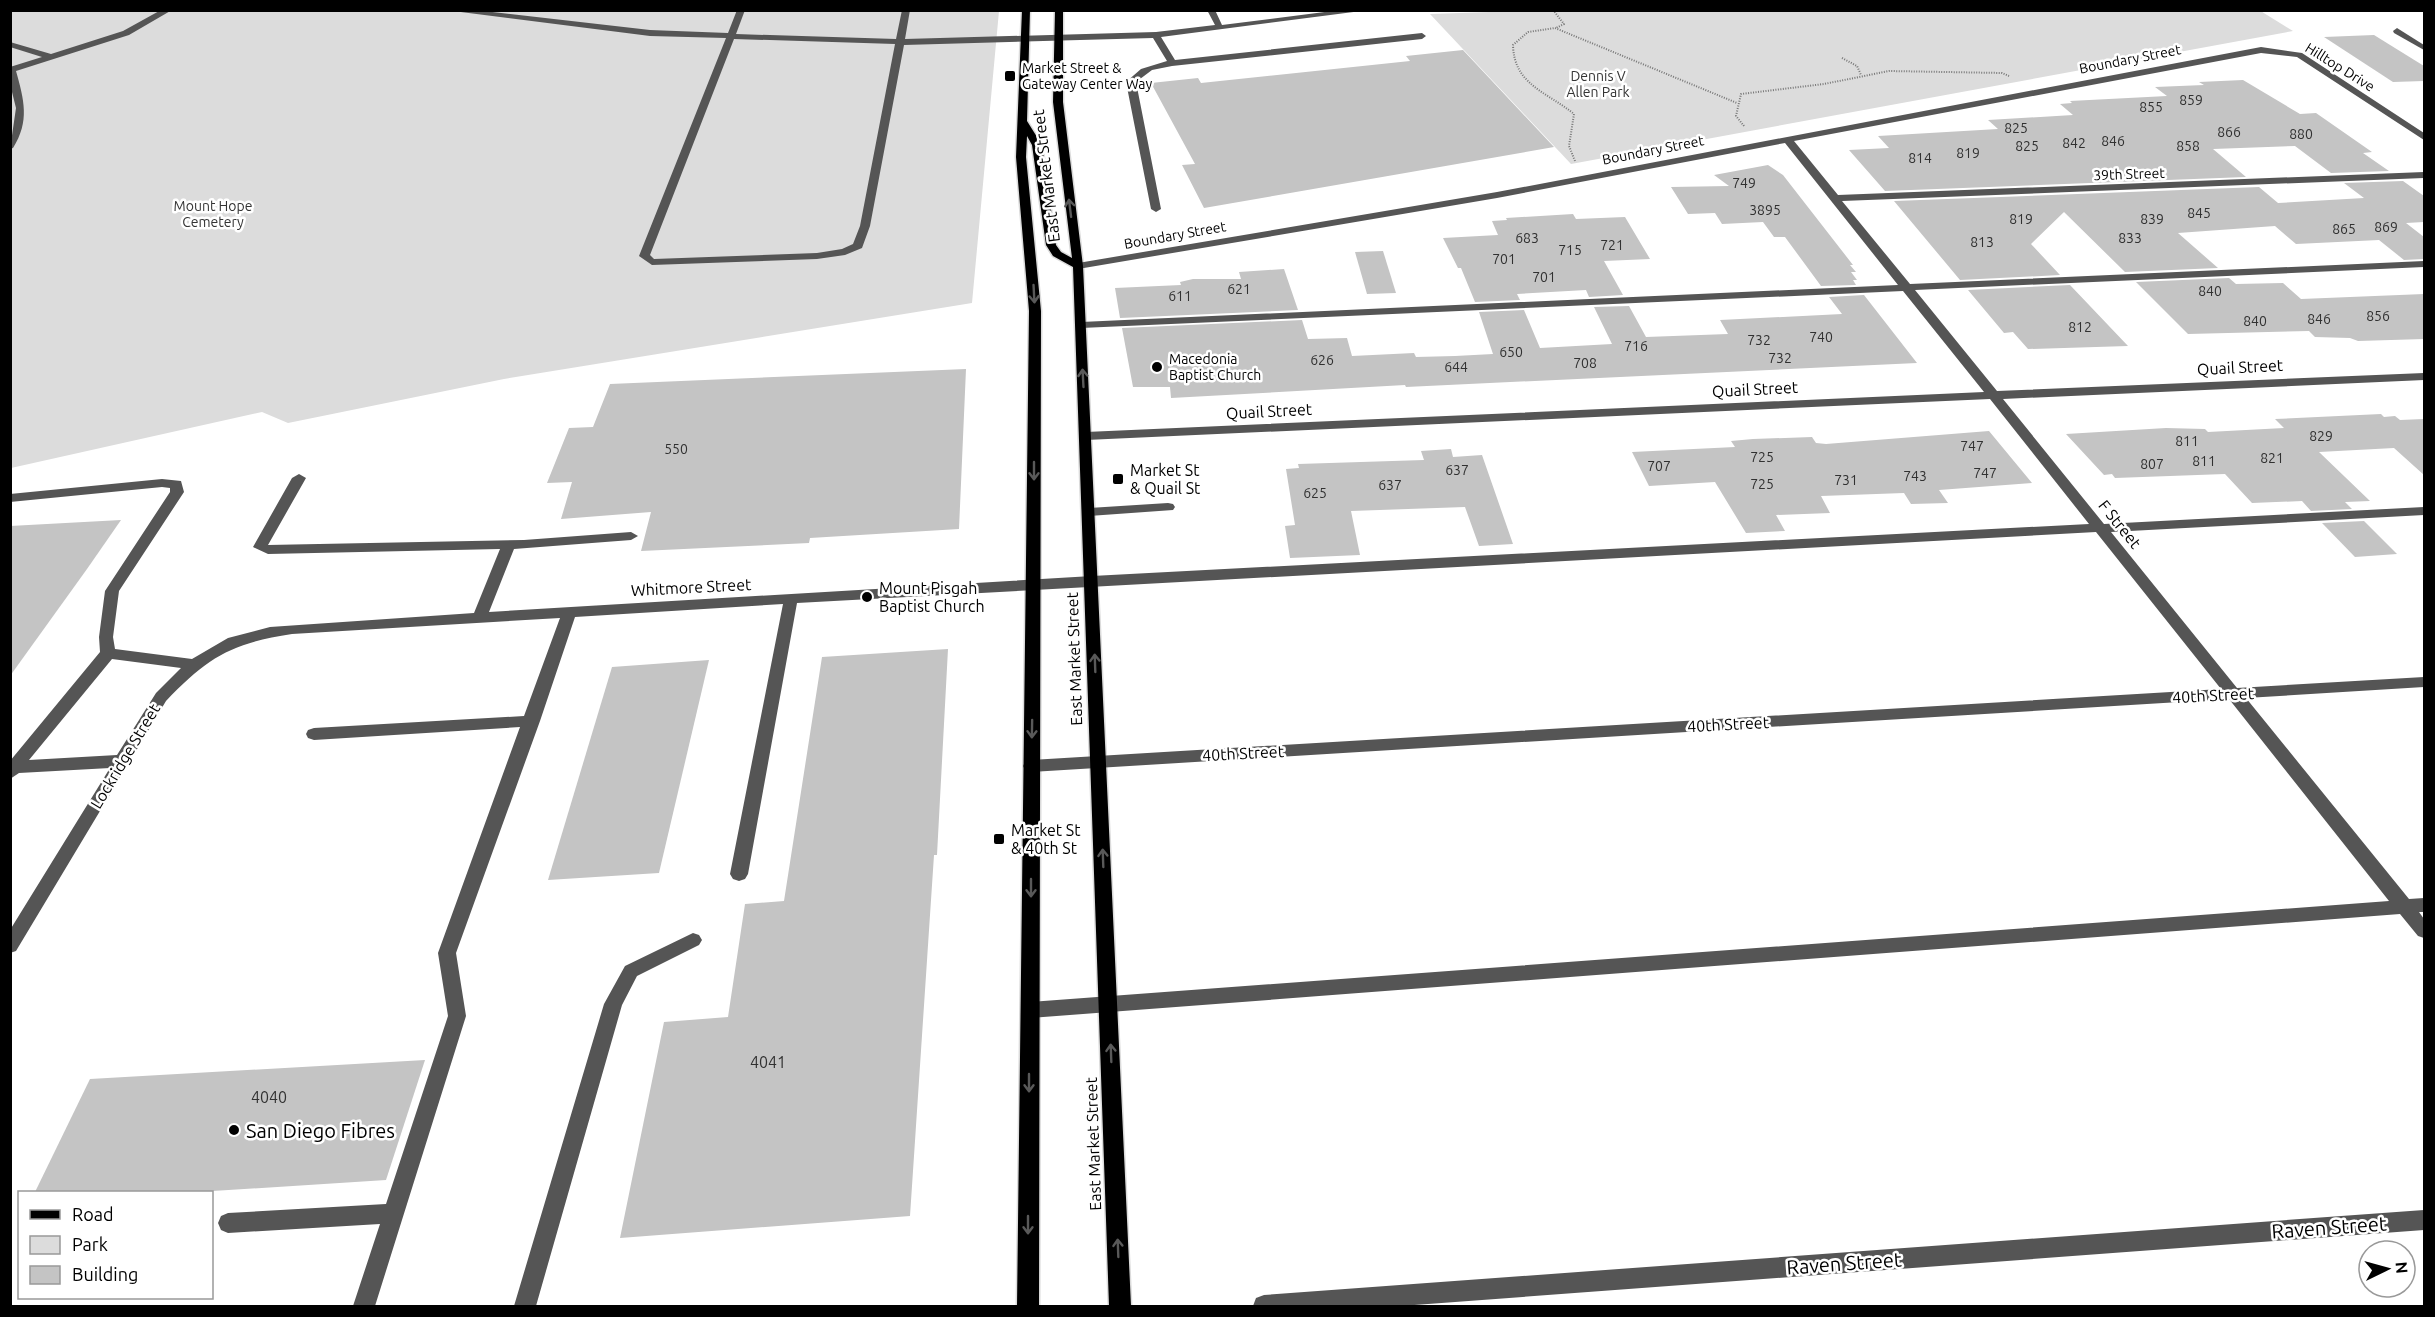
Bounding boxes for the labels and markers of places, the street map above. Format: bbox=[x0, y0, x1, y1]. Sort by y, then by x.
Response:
place label: Market Street & Gateway Center Way bbox=[1022, 60, 1153, 92]
marker: Market Street & Gateway Center Way bbox=[1003, 69, 1017, 83]
place label: Macedonia Baptist Church bbox=[1169, 351, 1261, 383]
marker: Macedonia Baptist Church bbox=[1150, 360, 1164, 374]
place label: Market St & Quail St bbox=[1130, 461, 1201, 497]
marker: Market St & Quail St bbox=[1111, 472, 1125, 486]
place label: Mount Pisgah Baptist Church bbox=[879, 579, 985, 615]
marker: Mount Pisgah Baptist Church bbox=[860, 590, 874, 604]
place label: Market St & 40th St bbox=[1011, 821, 1081, 857]
marker: Market St & 40th St bbox=[992, 832, 1006, 846]
place label: San Diego Fibres bbox=[246, 1119, 395, 1142]
marker: San Diego Fibres bbox=[227, 1123, 241, 1137]

